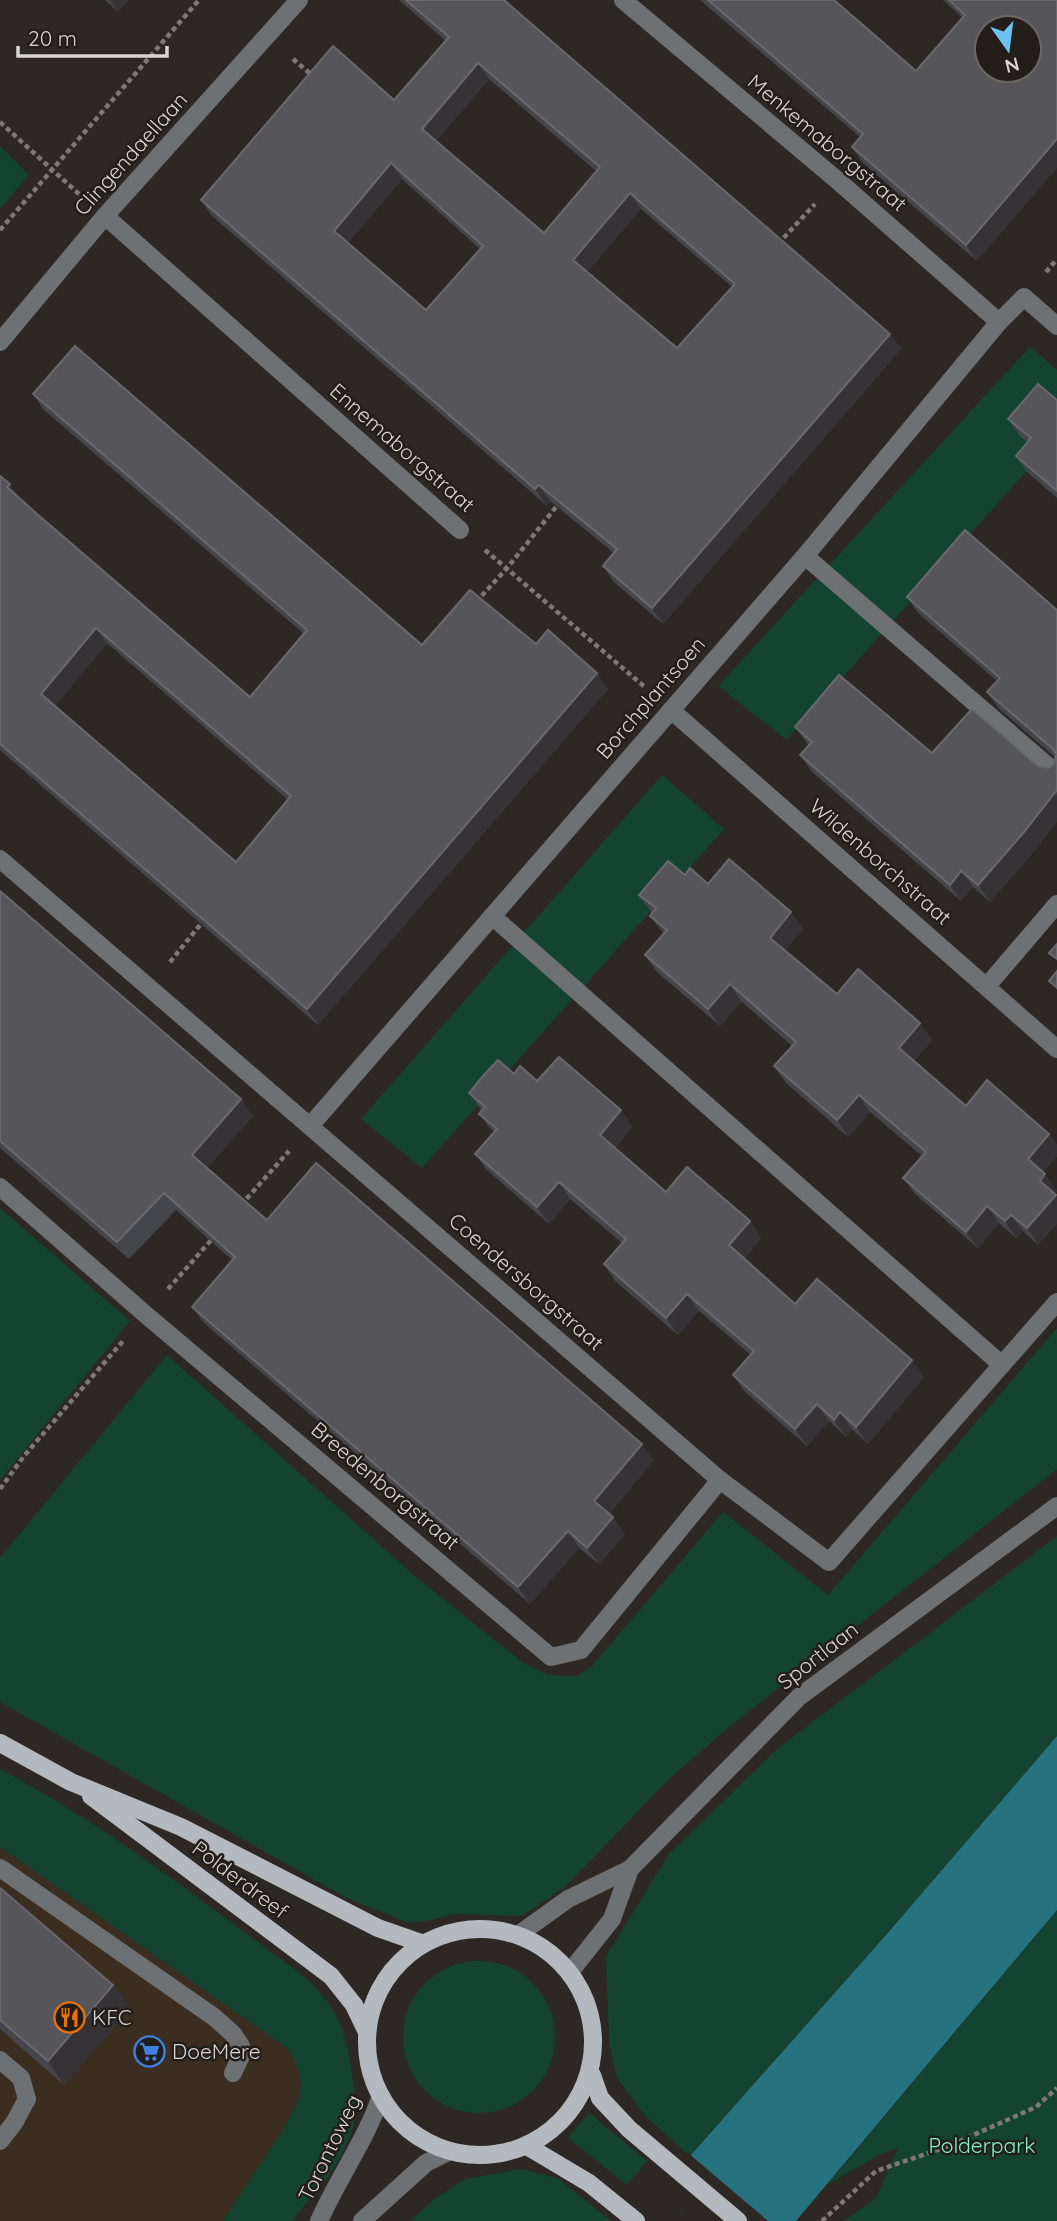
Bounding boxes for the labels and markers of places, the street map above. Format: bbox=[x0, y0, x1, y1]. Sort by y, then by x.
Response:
restaurant icon: KFC bbox=[52, 2001, 86, 2035]
place label: KFC bbox=[92, 2004, 132, 2030]
supermarket icon: DoeMere bbox=[132, 2035, 166, 2069]
place label: DoeMere bbox=[172, 2038, 261, 2064]

